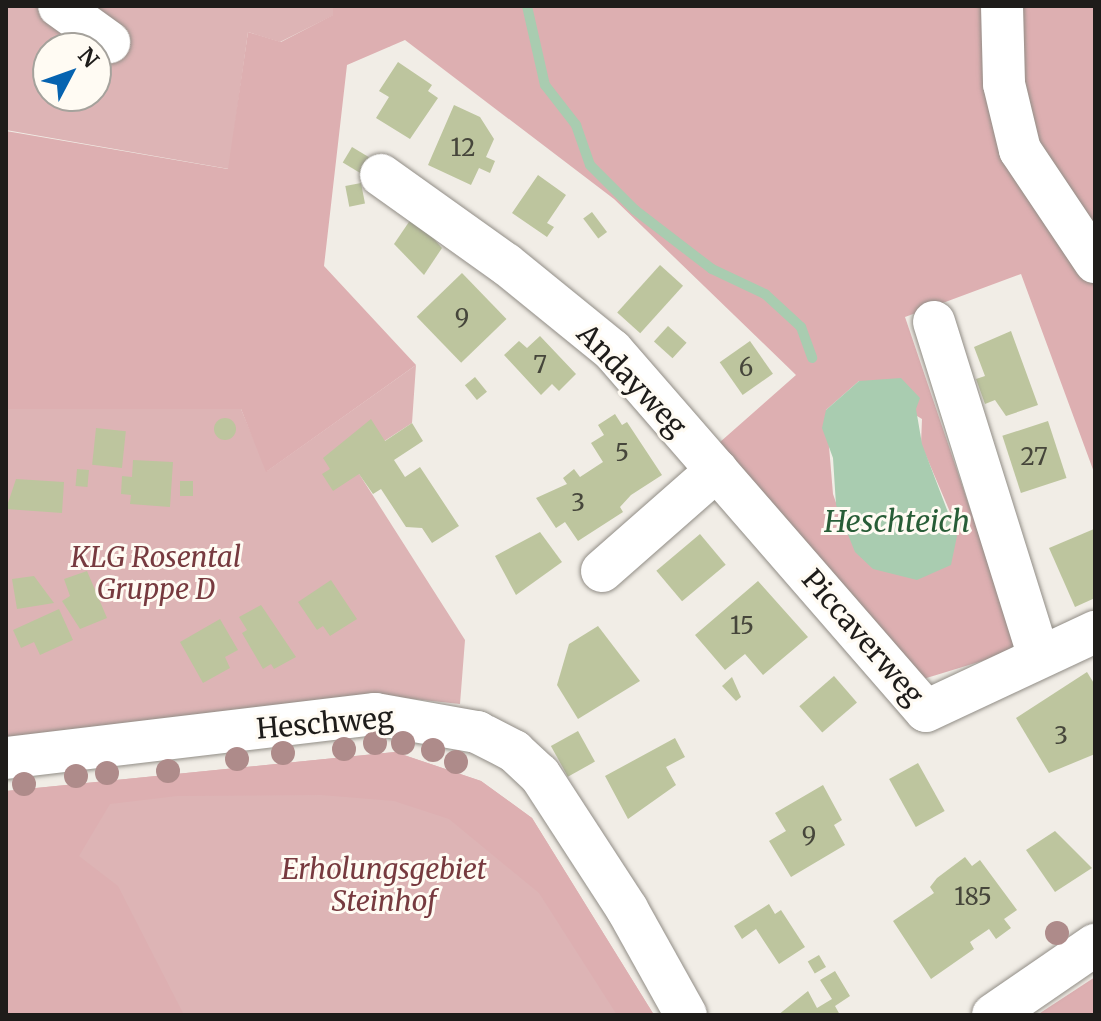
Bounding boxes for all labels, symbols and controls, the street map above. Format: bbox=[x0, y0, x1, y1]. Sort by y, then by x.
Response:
north arrow bbox=[32, 32, 112, 112]
text: N bbox=[72, 42, 105, 73]
house number: 12 bbox=[451, 134, 475, 162]
house number: 9 bbox=[455, 304, 469, 332]
street label: Andayweg bbox=[570, 317, 694, 443]
house number: 7 bbox=[533, 351, 547, 379]
house number: 6 bbox=[739, 354, 753, 382]
house number: 5 bbox=[615, 439, 629, 467]
house number: 27 bbox=[1020, 443, 1048, 471]
house number: 3 bbox=[571, 489, 585, 517]
water label: Heschteich bbox=[824, 503, 970, 539]
park label: KLG Rosental Gruppe D bbox=[71, 540, 241, 606]
street label: Piccaverweg bbox=[795, 563, 931, 711]
house number: 15 bbox=[730, 612, 754, 640]
street label: Heschweg bbox=[255, 700, 395, 746]
house number: 3 bbox=[1054, 722, 1068, 750]
house number: 9 bbox=[802, 822, 816, 850]
park label: Erholungsgebiet Steinhof bbox=[281, 852, 487, 918]
house number: 185 bbox=[954, 883, 992, 911]

